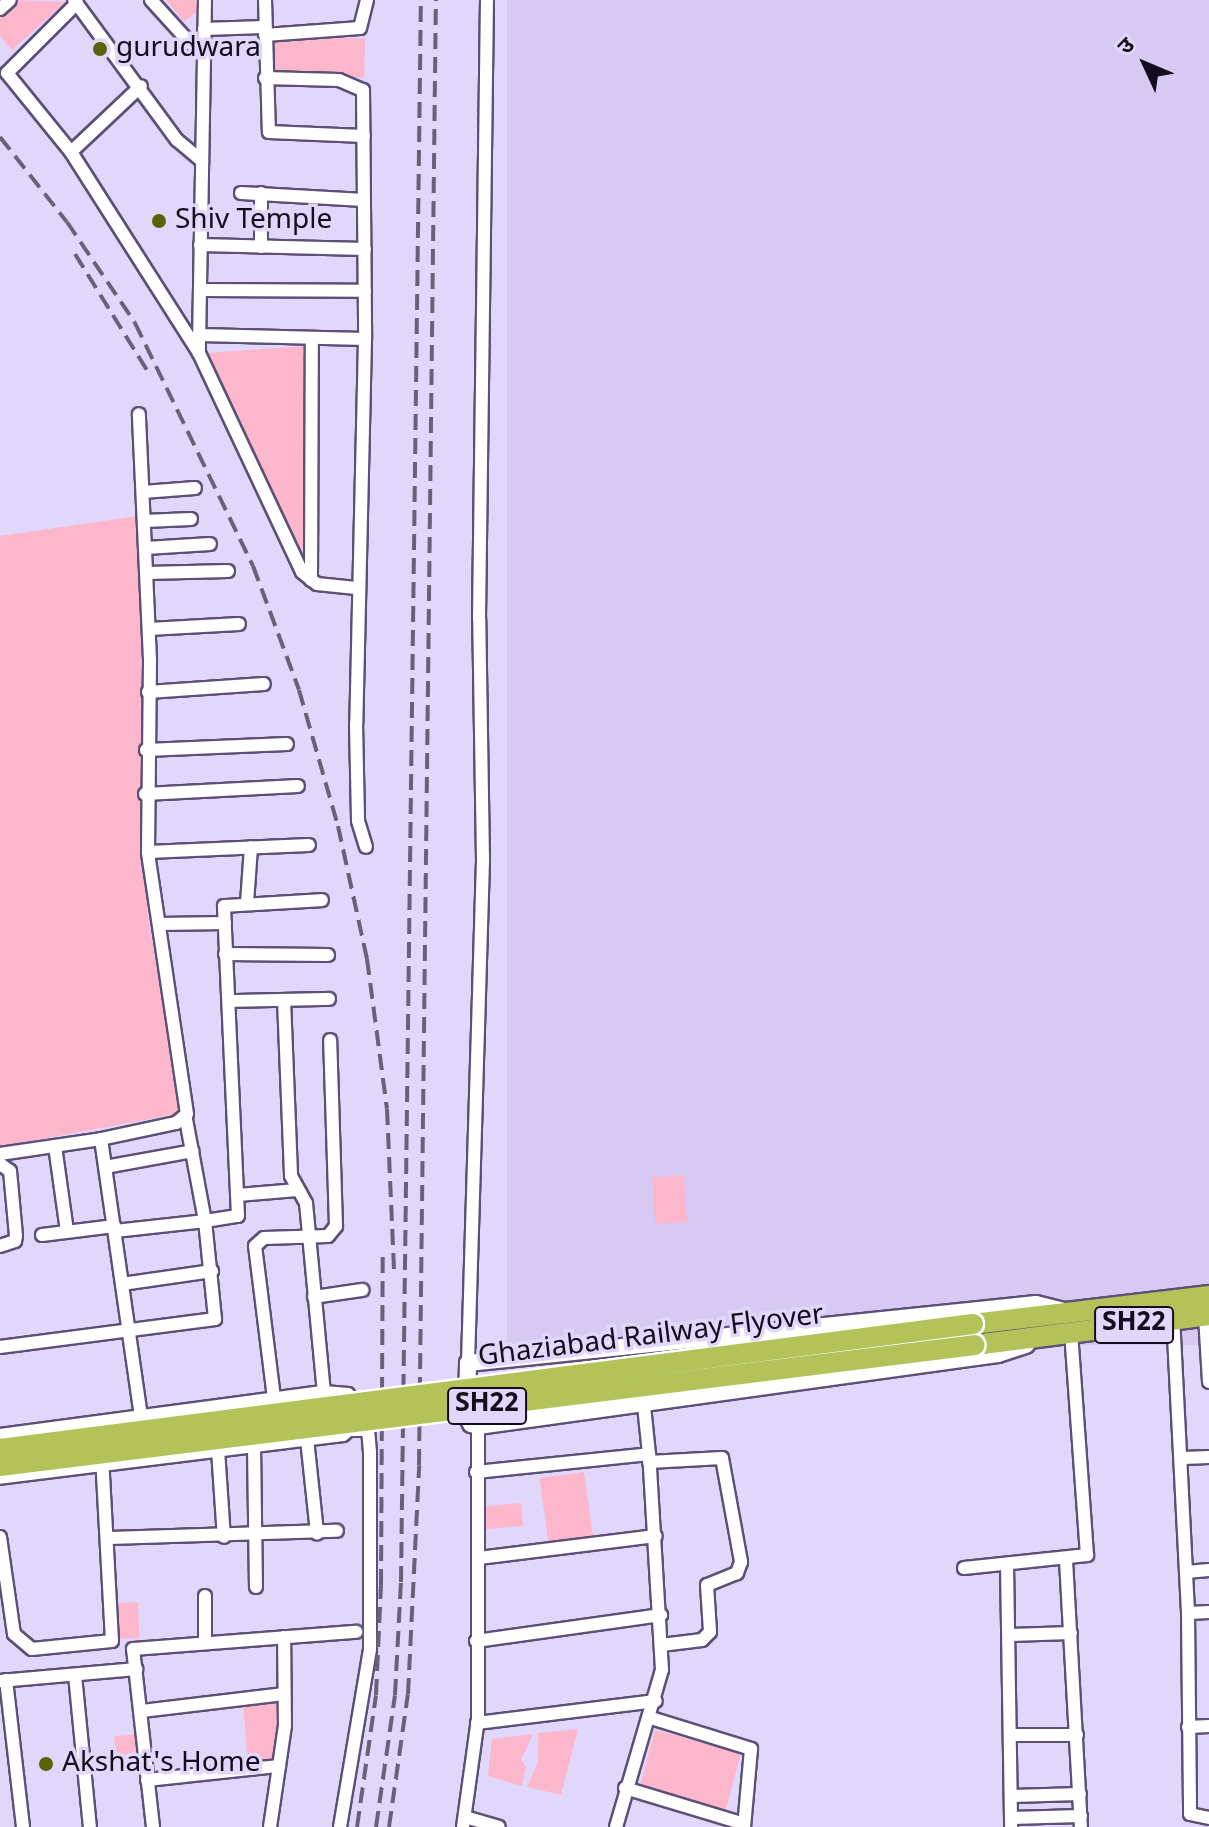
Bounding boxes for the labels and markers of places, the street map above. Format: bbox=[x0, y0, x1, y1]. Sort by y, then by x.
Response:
place label: gurudwara bbox=[116, 32, 261, 66]
marker: gurudwara bbox=[91, 40, 109, 58]
place label: Shiv Temple bbox=[175, 204, 332, 238]
marker: Shiv Temple bbox=[150, 212, 168, 230]
place label: Akshat's Home bbox=[62, 1747, 261, 1781]
marker: Akshat's Home bbox=[37, 1755, 55, 1773]

